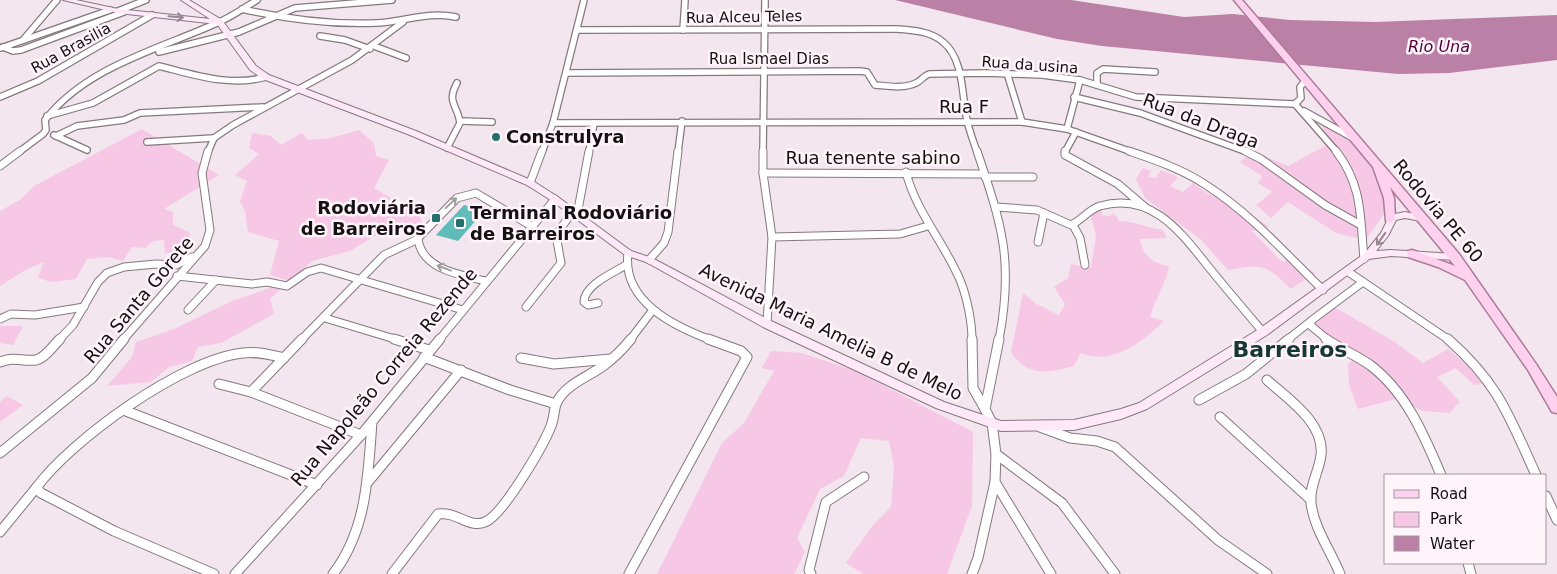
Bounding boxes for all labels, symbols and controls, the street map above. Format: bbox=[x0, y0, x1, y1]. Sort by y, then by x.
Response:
street label: Rua Alceu Teles bbox=[686, 7, 803, 27]
one-way arrow bbox=[168, 13, 184, 22]
street label: Rua Brasilia bbox=[28, 19, 114, 77]
water label: Rio Una bbox=[1408, 37, 1470, 56]
street label: Rua Ismael Dias bbox=[709, 50, 829, 68]
street label: Rua da usina bbox=[981, 53, 1079, 77]
street label: Rua da Draga bbox=[1140, 89, 1262, 152]
street label: Rua F bbox=[939, 96, 989, 117]
place label: Construlyra bbox=[506, 126, 624, 147]
marker: Construlyra bbox=[490, 131, 502, 143]
street label: Rua tenente sabino bbox=[786, 147, 961, 168]
street label: Rodovia PE 60 bbox=[1389, 155, 1488, 267]
place label: Rodoviária de Barreiros bbox=[301, 197, 426, 239]
one-way arrow bbox=[444, 197, 457, 209]
place label: Terminal Rodoviário de Barreiros bbox=[470, 202, 672, 244]
marker: Rodoviária de Barreiros bbox=[430, 212, 442, 224]
marker: Terminal Rodoviário de Barreiros bbox=[454, 217, 466, 229]
street label: Rua Santa Gorete bbox=[80, 232, 198, 367]
one-way arrow bbox=[1376, 232, 1386, 246]
street label: Avenida Maria Amelia B de Melo bbox=[696, 259, 966, 405]
street label: Rua Napoleão Correia Rezende bbox=[286, 263, 481, 490]
one-way arrow bbox=[437, 263, 452, 273]
district label: Barreiros bbox=[1233, 337, 1347, 362]
legend bbox=[1384, 474, 1547, 564]
text: Road bbox=[1430, 485, 1468, 503]
text: Park bbox=[1430, 510, 1463, 528]
text: Water bbox=[1430, 535, 1475, 553]

